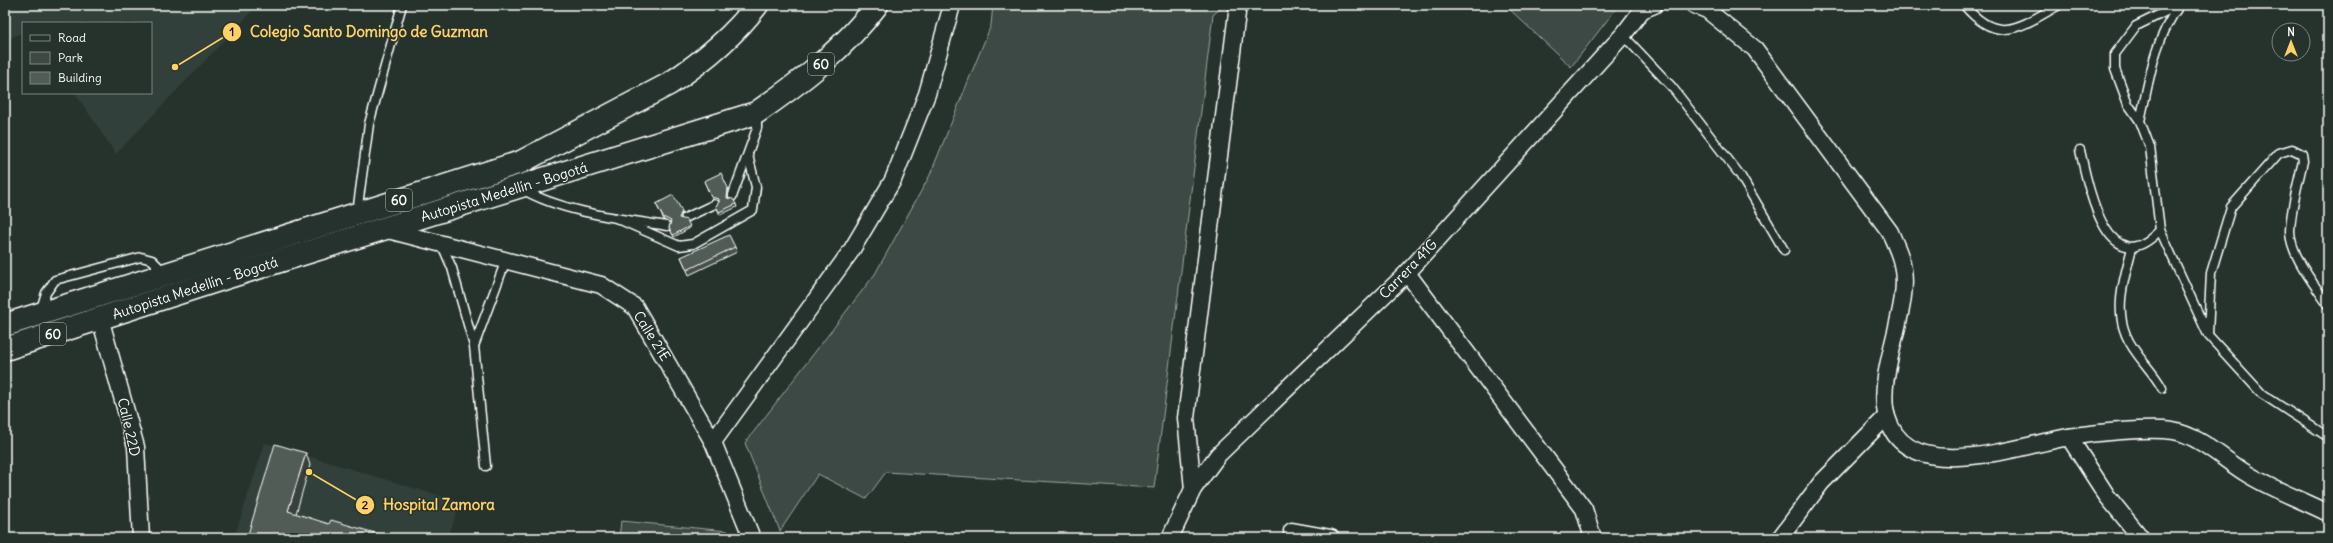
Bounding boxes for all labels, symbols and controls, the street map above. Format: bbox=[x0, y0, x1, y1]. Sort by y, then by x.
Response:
callout: Colegio Santo Domingo de Guzman bbox=[222, 18, 496, 45]
legend bbox=[22, 22, 152, 94]
text: Colegio Santo Domingo de Guzman bbox=[250, 22, 488, 42]
north arrow bbox=[2271, 22, 2311, 62]
text: 1 bbox=[230, 24, 234, 39]
text: N bbox=[2287, 25, 2295, 39]
text: Road bbox=[58, 30, 86, 45]
text: Park bbox=[58, 50, 83, 65]
road number: 60 bbox=[808, 53, 834, 75]
text: Building bbox=[58, 70, 102, 85]
street label: Autopista Medellín - Bogotá bbox=[419, 158, 589, 226]
road number: 60 bbox=[386, 189, 412, 211]
street label: Carrera 41G bbox=[1375, 235, 1441, 303]
street label: Autopista Medellín - Bogotá bbox=[110, 253, 280, 323]
street label: Calle 21E bbox=[630, 308, 674, 364]
road number: 60 bbox=[40, 323, 66, 345]
street label: Calle 22D bbox=[114, 396, 144, 458]
callout: Hospital Zamora bbox=[355, 491, 503, 518]
text: Hospital Zamora bbox=[383, 495, 495, 515]
text: 2 bbox=[362, 497, 369, 512]

